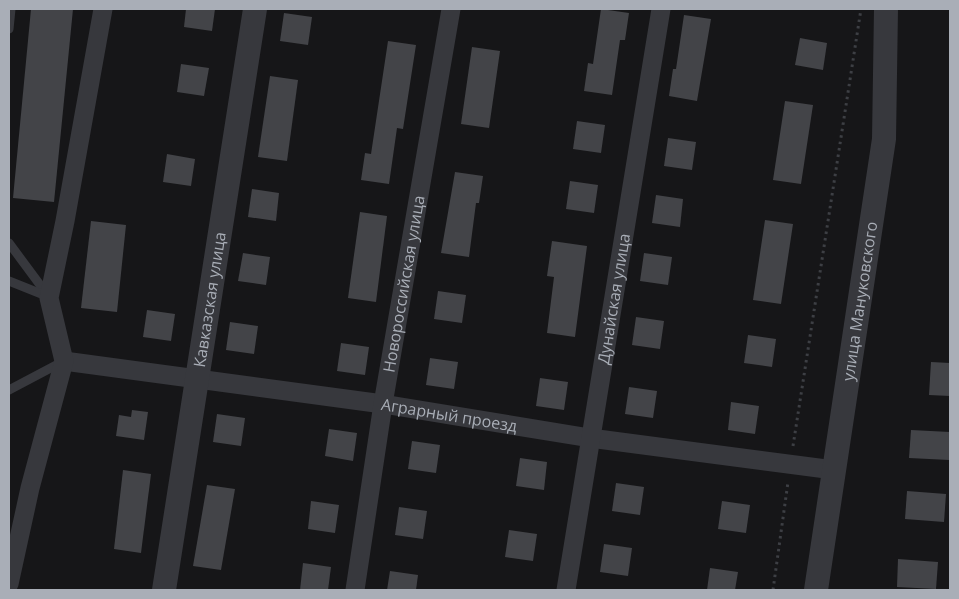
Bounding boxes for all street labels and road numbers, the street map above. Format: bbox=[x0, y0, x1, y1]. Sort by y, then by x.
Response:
street label: Новороссийская улица bbox=[378, 194, 430, 374]
street label: улица Мануковского bbox=[837, 220, 882, 383]
street label: Кавказская улица bbox=[188, 230, 231, 369]
street label: Дунайская улица bbox=[592, 232, 635, 366]
street label: Аграрный проезд bbox=[380, 393, 519, 437]

